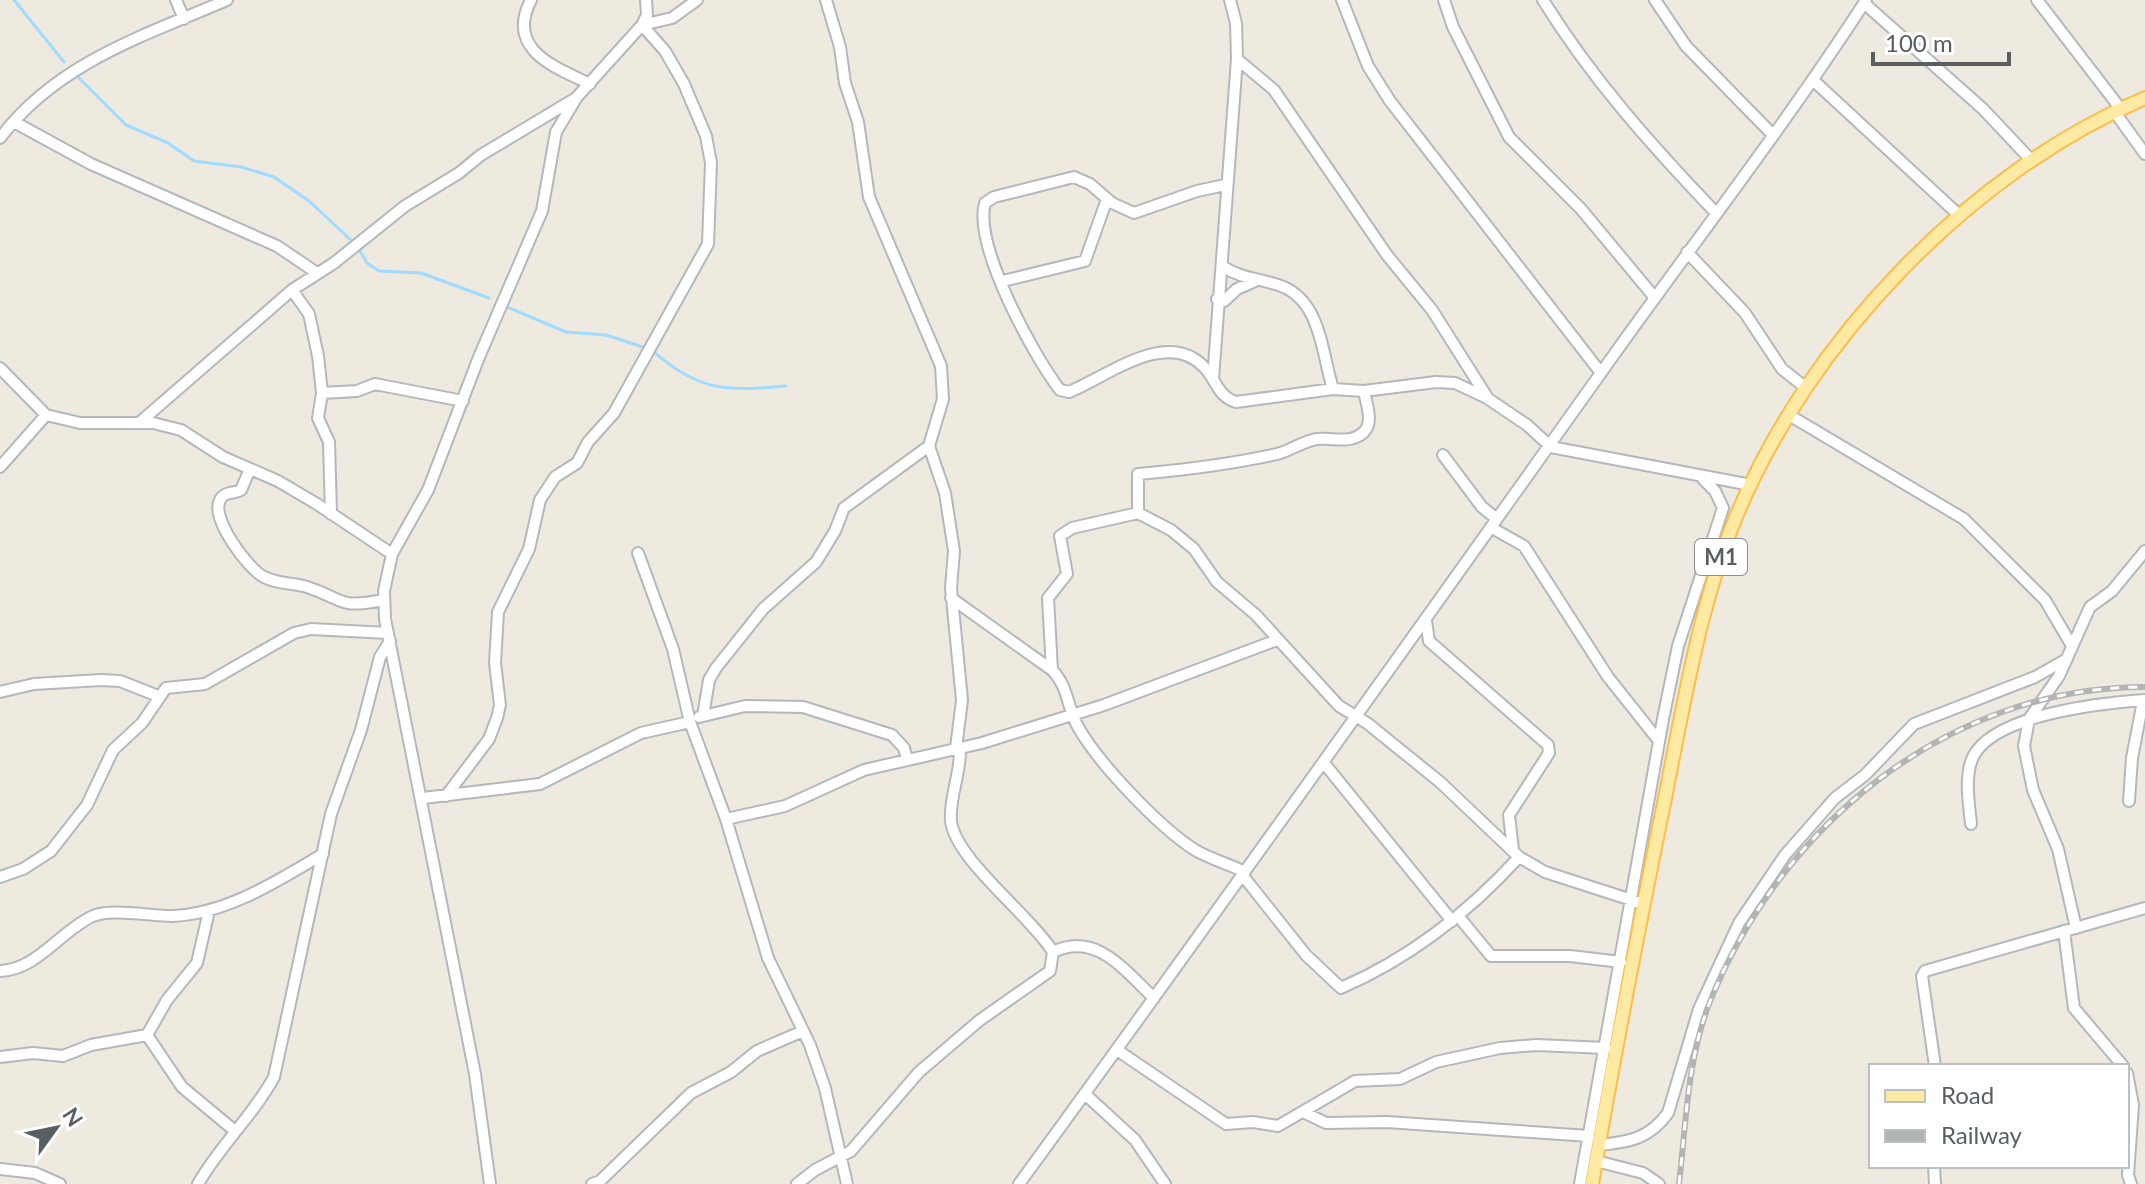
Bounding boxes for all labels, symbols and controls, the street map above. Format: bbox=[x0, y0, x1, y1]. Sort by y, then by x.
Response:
scale bar bbox=[1873, 16, 2009, 66]
text: 100 m bbox=[1885, 28, 1953, 57]
road number: M1 bbox=[1695, 539, 1747, 575]
legend bbox=[1869, 1064, 2129, 1168]
text: Road bbox=[1941, 1080, 1994, 1109]
north arrow bbox=[16, 1088, 96, 1168]
text: N bbox=[57, 1102, 89, 1131]
text: Railway bbox=[1941, 1120, 2023, 1149]

